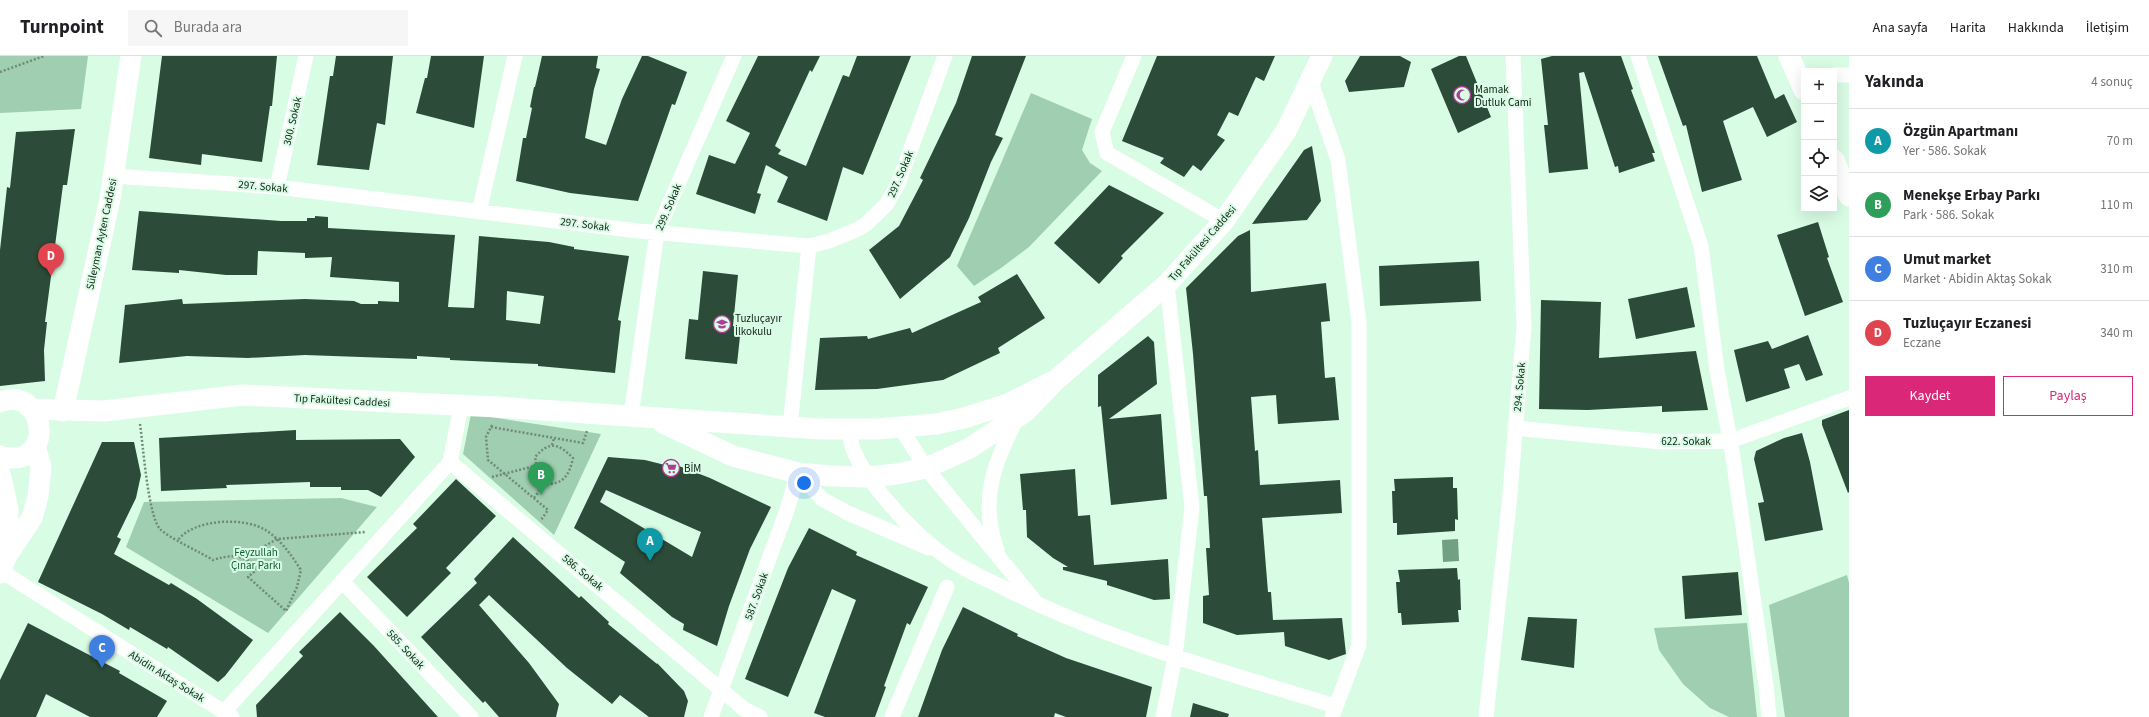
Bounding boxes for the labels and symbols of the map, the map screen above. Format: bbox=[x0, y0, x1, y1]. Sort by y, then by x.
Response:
place label: Mamak Dutluk Cami bbox=[1475, 82, 1532, 110]
mosque icon: Mamak Dutluk Cami bbox=[1452, 85, 1472, 105]
street label: 300. Sokak bbox=[280, 95, 305, 147]
street label: 297. Sokak bbox=[884, 148, 917, 200]
street label: Süleyman Ayten Caddesi bbox=[82, 177, 121, 291]
street label: 297. Sokak bbox=[238, 177, 289, 196]
street label: 299. Sokak bbox=[652, 181, 685, 233]
street label: Tıp Fakültesi Caddesi bbox=[1165, 202, 1240, 285]
street label: 297. Sokak bbox=[559, 214, 611, 235]
pin: D bbox=[38, 243, 64, 276]
place label: Tuzluçayır İlkokulu bbox=[735, 311, 782, 339]
school or university icon: Tuzluçayır İlkokulu bbox=[712, 314, 732, 334]
street label: 294. Sokak bbox=[1510, 361, 1529, 412]
street label: Tıp Fakültesi Caddesi bbox=[293, 390, 391, 411]
street label: 622. Sokak bbox=[1661, 434, 1711, 449]
supermarket icon: BİM bbox=[661, 458, 681, 478]
place label: BİM bbox=[684, 461, 701, 476]
pin: B bbox=[528, 462, 554, 495]
your location bbox=[794, 473, 814, 493]
pin: A bbox=[637, 528, 663, 561]
park label: Feyzullah Çınar Parkı bbox=[231, 545, 281, 573]
street label: 586. Sokak bbox=[559, 551, 607, 594]
street label: 587. Sokak bbox=[741, 570, 772, 622]
street label: 585. Sokak bbox=[383, 626, 428, 673]
pin: C bbox=[89, 635, 115, 668]
street label: Abidin Aktaş Sokak bbox=[126, 647, 208, 706]

